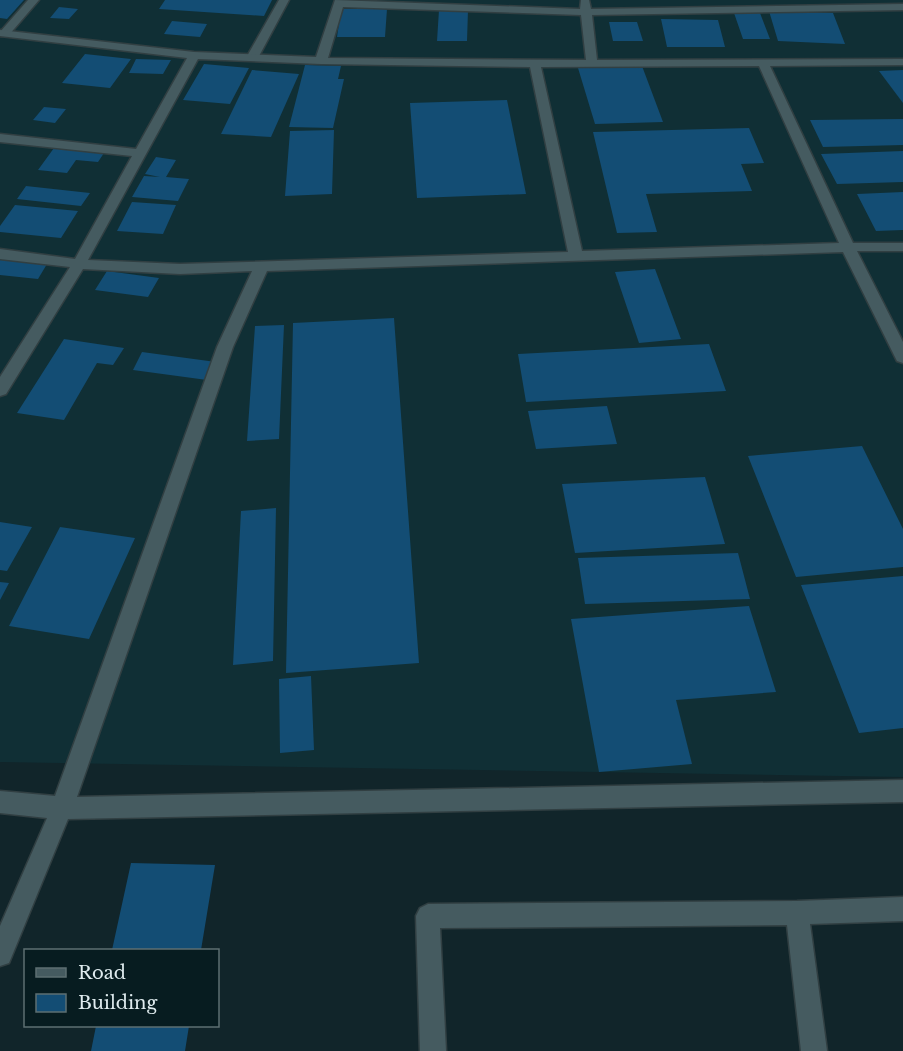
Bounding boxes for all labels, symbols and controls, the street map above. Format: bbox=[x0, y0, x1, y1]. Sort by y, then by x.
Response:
legend bbox=[24, 949, 219, 1027]
text: Road bbox=[78, 962, 126, 984]
text: Building bbox=[78, 992, 157, 1014]

